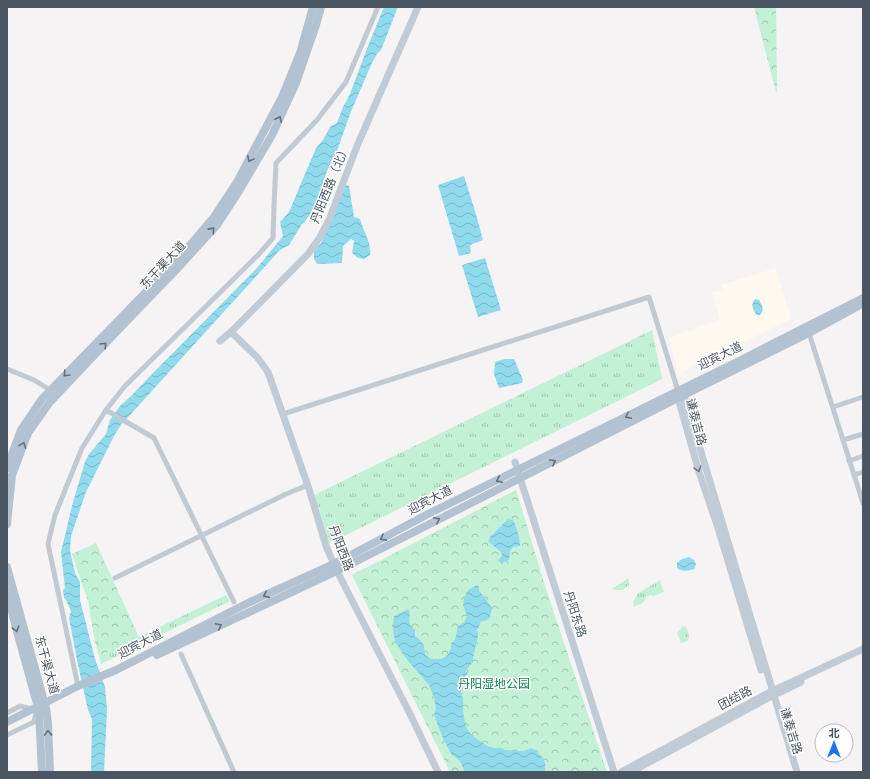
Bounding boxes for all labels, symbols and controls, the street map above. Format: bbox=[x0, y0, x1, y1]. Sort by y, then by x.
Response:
one-way arrow bbox=[274, 116, 282, 123]
street label: 丹阳西路（北） bbox=[305, 141, 354, 226]
one-way arrow bbox=[247, 154, 254, 162]
one-way arrow bbox=[208, 227, 215, 235]
street label: 东干渠大道 bbox=[135, 236, 190, 293]
street label: 迎宾大道 bbox=[694, 336, 746, 375]
one-way arrow bbox=[99, 342, 107, 350]
one-way arrow bbox=[63, 369, 71, 377]
street label: 谦泰吉路 bbox=[681, 396, 712, 448]
one-way arrow bbox=[625, 411, 632, 418]
one-way arrow bbox=[18, 442, 26, 450]
one-way arrow bbox=[548, 459, 556, 466]
one-way arrow bbox=[693, 465, 702, 472]
one-way arrow bbox=[496, 475, 503, 483]
street label: 迎宾大道 bbox=[404, 480, 455, 519]
one-way arrow bbox=[432, 518, 440, 525]
street label: 丹阳西路 bbox=[324, 522, 359, 574]
one-way arrow bbox=[380, 533, 387, 541]
street label: 丹阳东路 bbox=[559, 588, 592, 640]
one-way arrow bbox=[262, 590, 270, 598]
one-way arrow bbox=[215, 623, 222, 631]
street label: 迎宾大道 bbox=[114, 624, 165, 663]
one-way arrow bbox=[12, 626, 20, 633]
street label: 东干渠大道 bbox=[31, 633, 64, 696]
park label: 丹阳湿地公园 bbox=[458, 674, 530, 693]
street label: 团结路 bbox=[714, 681, 755, 714]
street label: 谦泰吉路 bbox=[775, 705, 808, 757]
north arrow bbox=[814, 723, 854, 763]
text: 北 bbox=[829, 725, 840, 741]
one-way arrow bbox=[44, 730, 53, 736]

